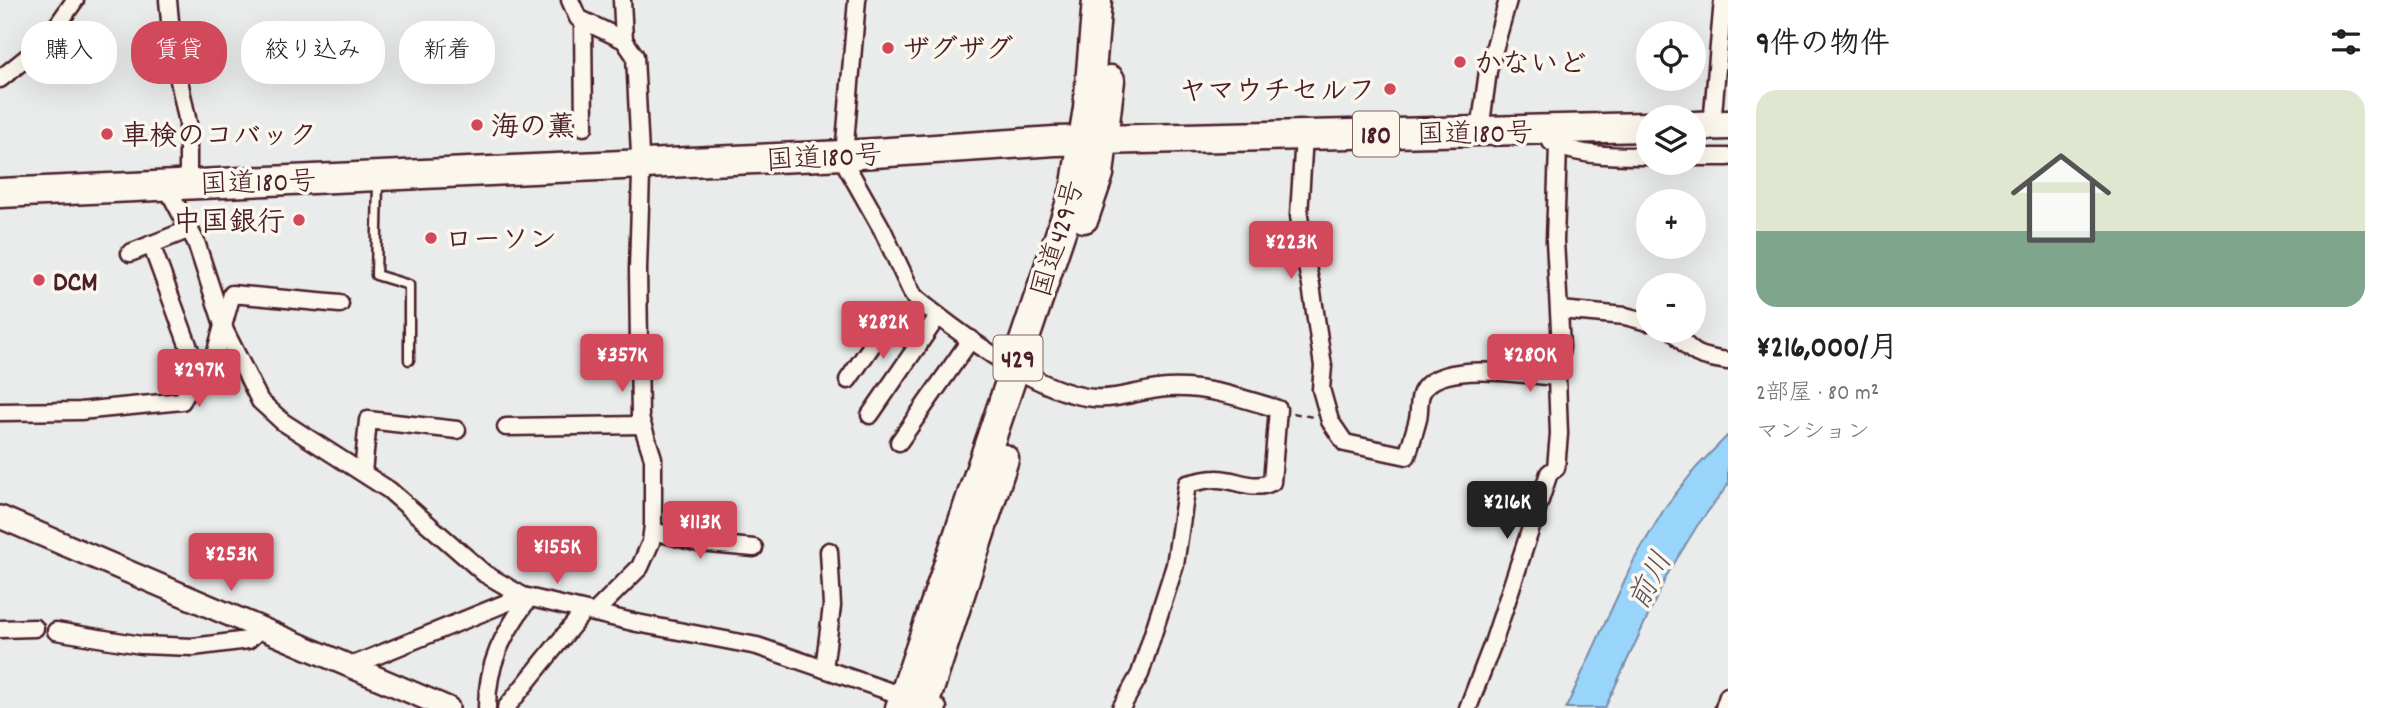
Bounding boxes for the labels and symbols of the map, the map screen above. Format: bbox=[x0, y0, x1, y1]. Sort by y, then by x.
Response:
place label: ザグザグ bbox=[902, 33, 1013, 73]
marker: ザグザグ bbox=[880, 40, 896, 56]
place label: かないど bbox=[1474, 47, 1586, 87]
marker: かないど bbox=[1452, 54, 1468, 70]
place label: ヤマウチセルフ bbox=[1179, 74, 1376, 114]
marker: ヤマウチセルフ bbox=[1382, 81, 1398, 97]
place label: 海の薫 bbox=[491, 110, 575, 150]
road number: 180 bbox=[1353, 111, 1399, 156]
street label: 国道180号 bbox=[1416, 116, 1534, 158]
marker: 海の薫 bbox=[469, 117, 485, 133]
place label: 車検のコバック bbox=[121, 119, 317, 159]
marker: 車検のコバック bbox=[99, 126, 115, 142]
street label: 国道180号 bbox=[765, 138, 884, 184]
street label: 国道180号 bbox=[199, 164, 317, 208]
street label: 国道429号 bbox=[1024, 176, 1098, 303]
place label: 中国銀行 bbox=[173, 205, 285, 245]
marker: 中国銀行 bbox=[291, 212, 307, 228]
pin: ¥223K bbox=[1242, 222, 1340, 281]
place label: ローソン bbox=[445, 223, 557, 263]
marker: ローソン bbox=[423, 230, 439, 246]
place label: DCM bbox=[53, 265, 98, 305]
marker: DCM bbox=[31, 272, 47, 288]
pin: ¥282K bbox=[834, 302, 932, 361]
pin: ¥357K bbox=[573, 334, 671, 394]
pin: ¥280K bbox=[1481, 334, 1579, 394]
road number: 429 bbox=[993, 336, 1042, 380]
pin: ¥297K bbox=[150, 350, 248, 409]
pin: ¥216K bbox=[1458, 482, 1556, 541]
pin: ¥113K bbox=[651, 502, 749, 561]
pin: ¥155K bbox=[508, 526, 606, 586]
pin: ¥253K bbox=[182, 534, 280, 593]
water label: 前川 bbox=[1620, 546, 1686, 619]

